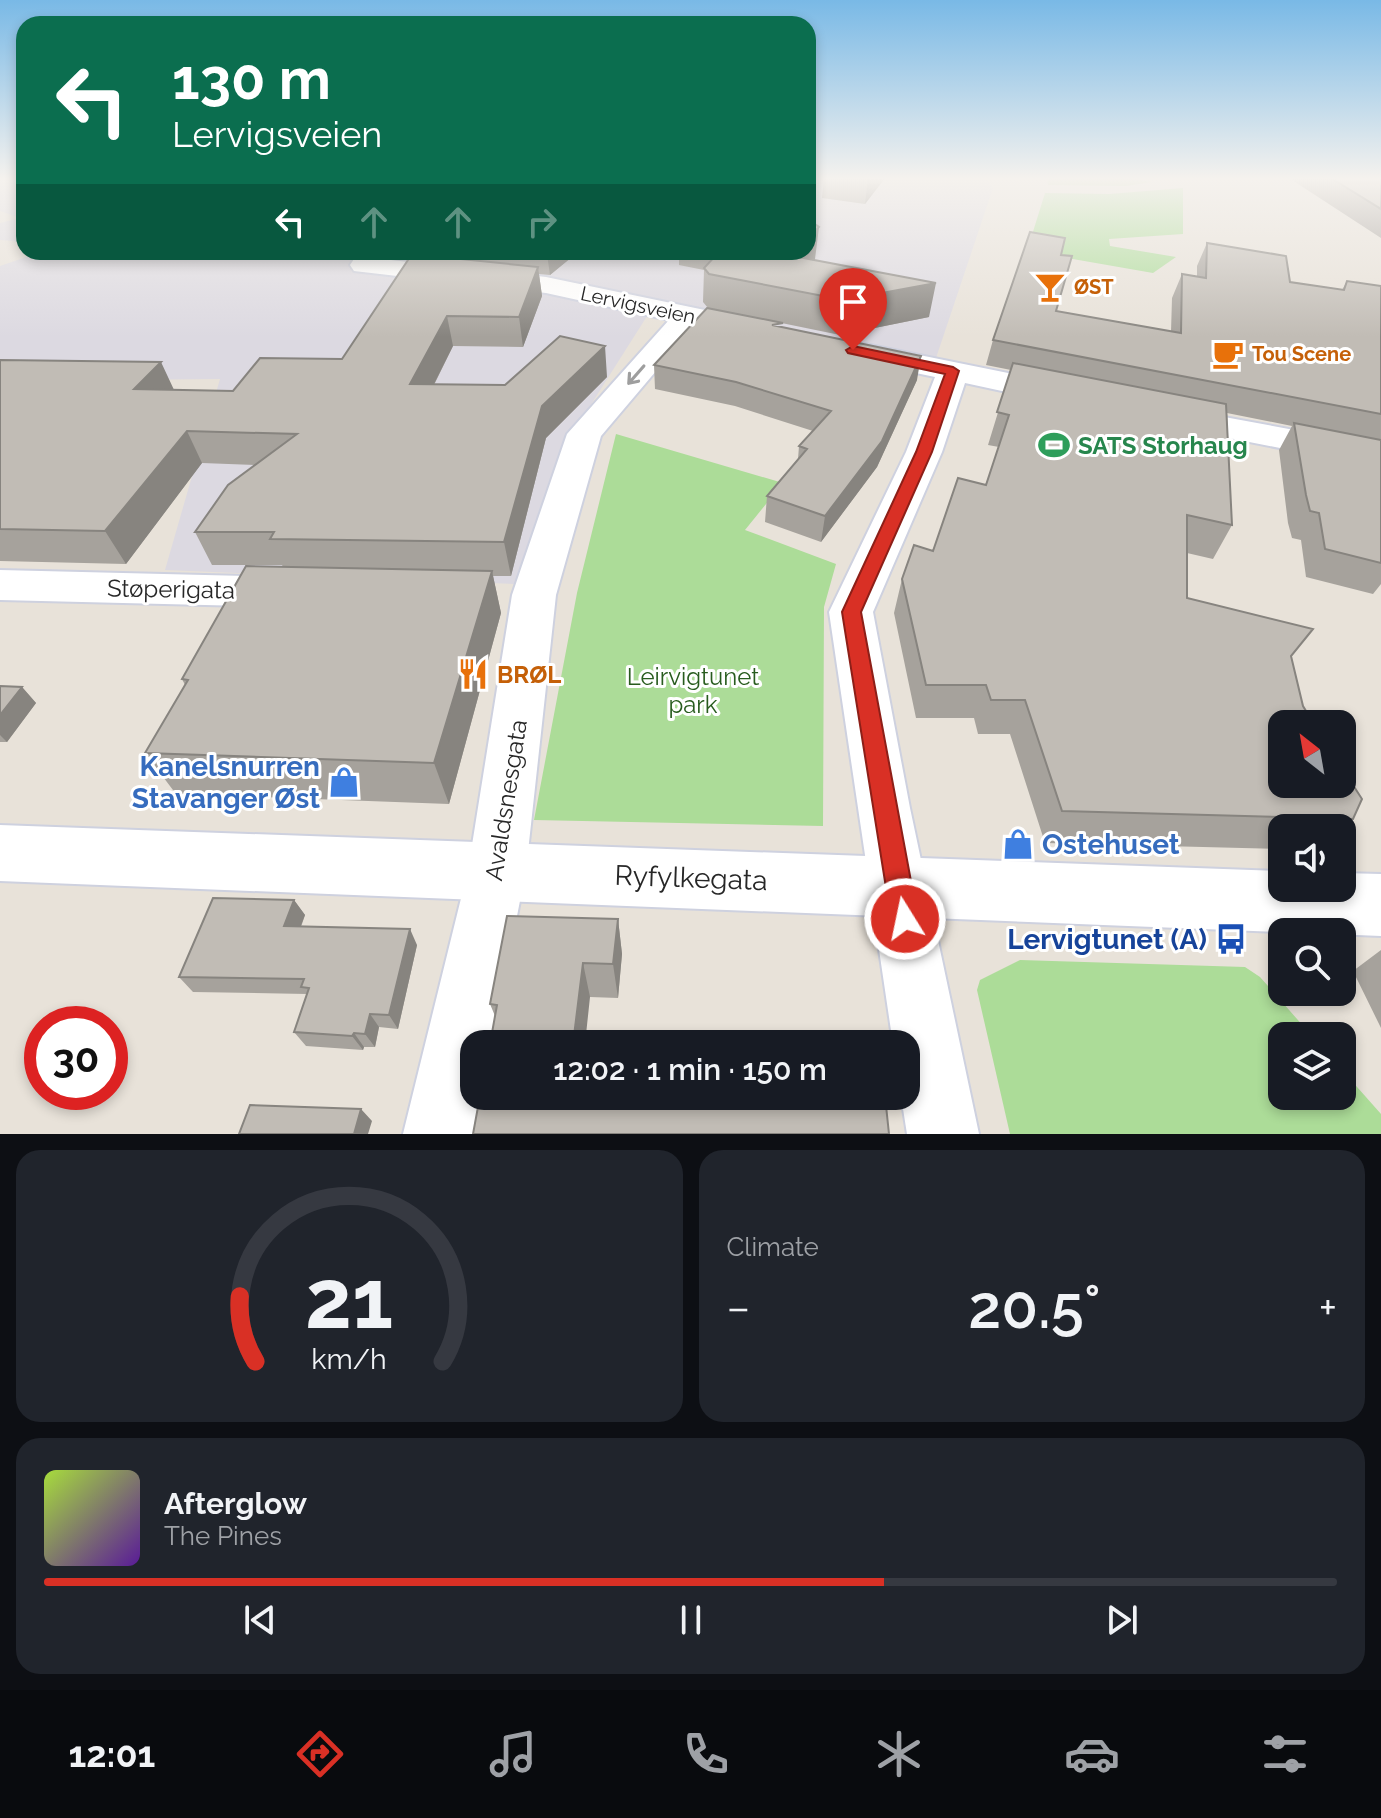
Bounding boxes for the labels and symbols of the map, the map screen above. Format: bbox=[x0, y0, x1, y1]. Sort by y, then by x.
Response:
pin bbox=[819, 268, 887, 350]
bar icon: ØST bbox=[1033, 270, 1067, 304]
place label: ØST bbox=[1074, 275, 1114, 299]
street label: Lervigsveien bbox=[578, 281, 698, 329]
cafe icon: Tou Scene bbox=[1211, 337, 1245, 371]
place label: Tou Scene bbox=[1252, 342, 1351, 366]
one-way arrow bbox=[628, 364, 646, 384]
sports icon: SATS Storhaug bbox=[1037, 428, 1071, 462]
place label: SATS Storhaug bbox=[1078, 431, 1248, 460]
street label: Støperigata bbox=[107, 573, 235, 605]
restaurant icon: BRØL bbox=[456, 657, 490, 691]
place label: BRØL bbox=[497, 660, 561, 689]
park label: Leirvigtunet park bbox=[627, 662, 759, 719]
north arrow bbox=[1268, 710, 1356, 798]
street label: Avaldsnesgata bbox=[479, 717, 533, 883]
place label: Kanelsnurren Stavanger Øst bbox=[132, 750, 320, 815]
shop icon: Kanelsnurren Stavanger Øst bbox=[327, 765, 361, 799]
shop icon: Ostehuset bbox=[1001, 827, 1035, 861]
place label: Ostehuset bbox=[1042, 828, 1180, 861]
street label: Ryfylkegata bbox=[614, 859, 768, 897]
position arrow bbox=[863, 877, 947, 961]
bus stop icon: Lervigtunet (A) bbox=[1214, 922, 1248, 956]
place label: Lervigtunet (A) bbox=[1007, 923, 1207, 956]
speed limit sign: 30 bbox=[24, 1006, 128, 1110]

